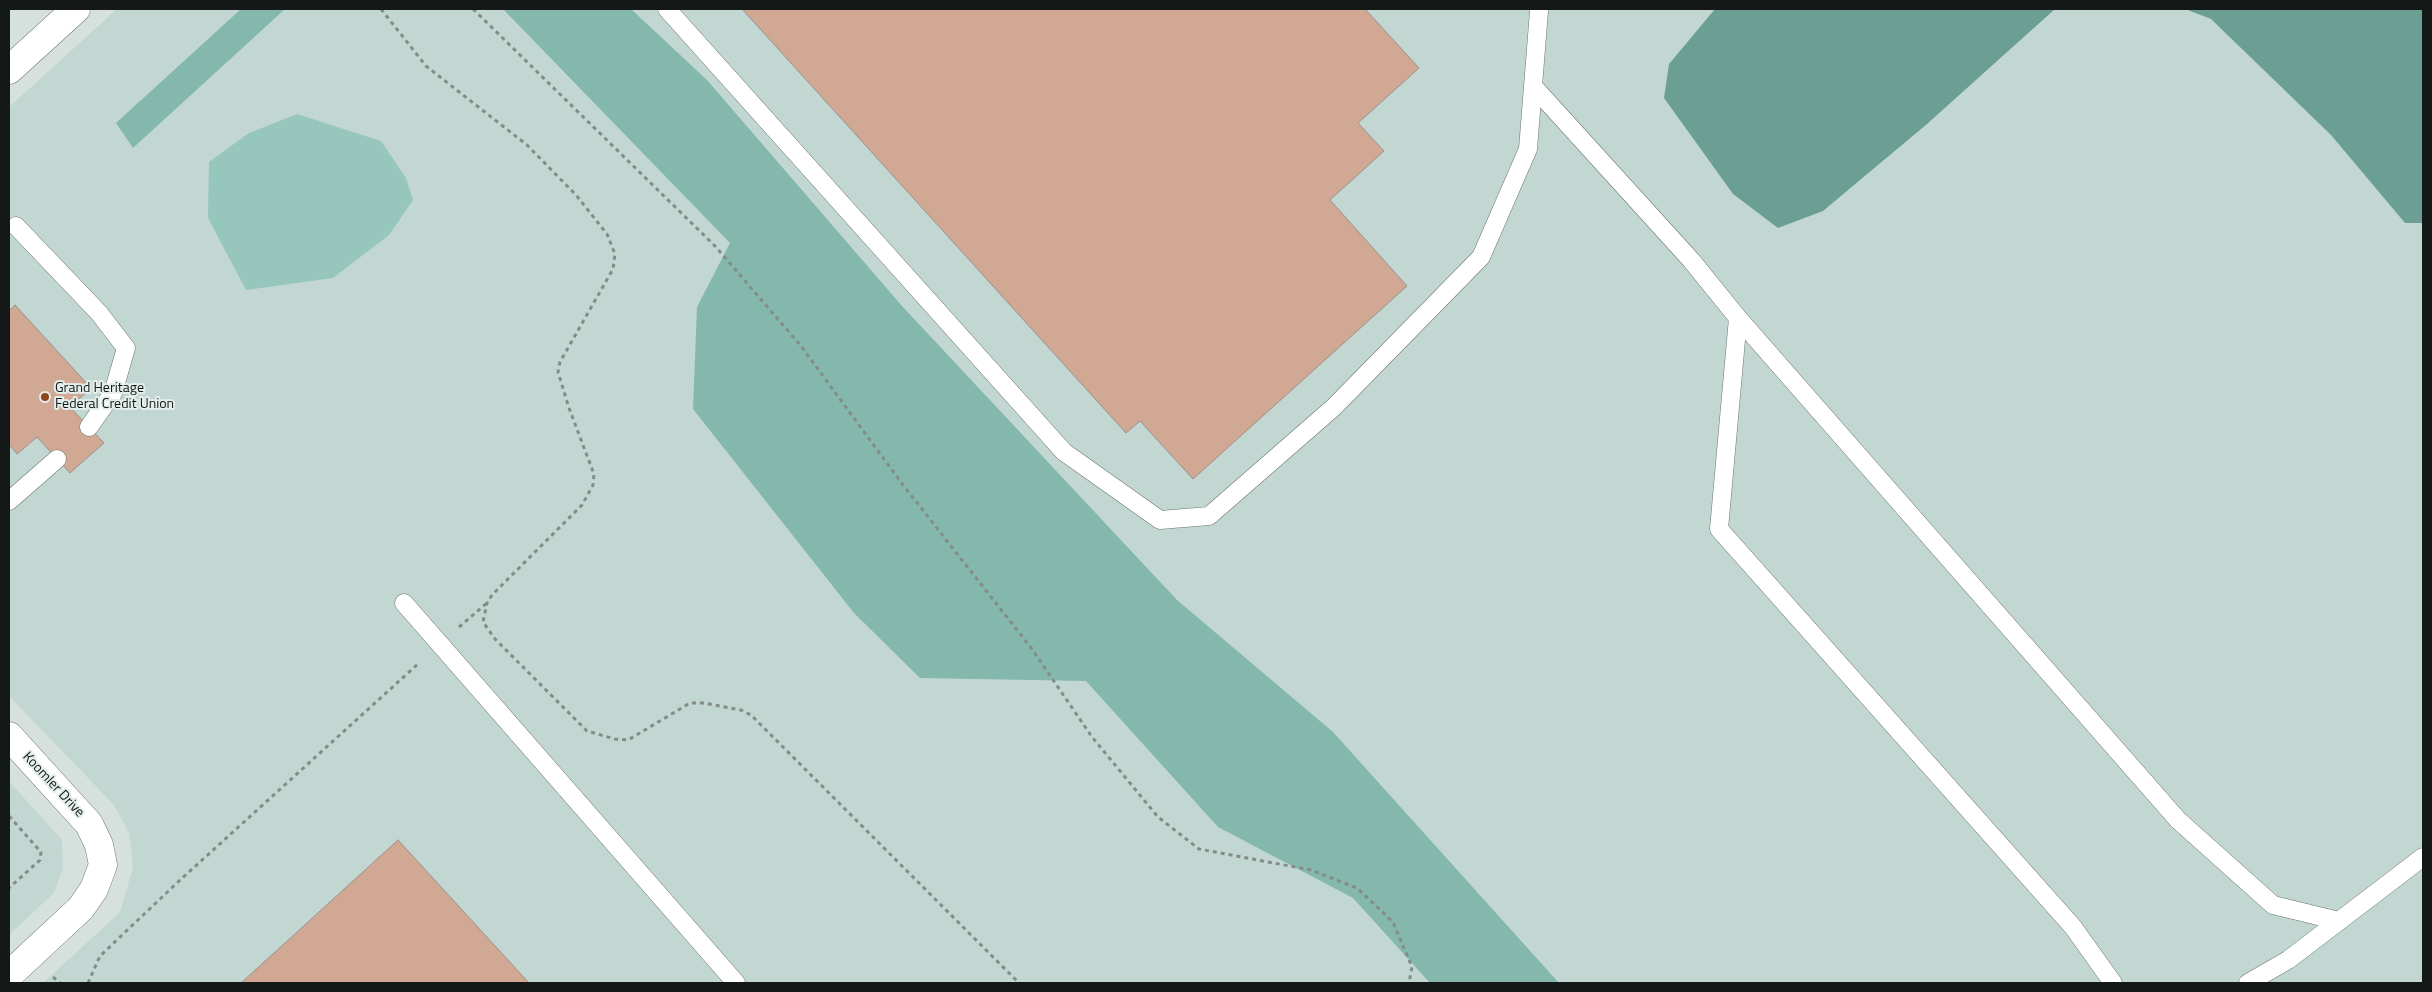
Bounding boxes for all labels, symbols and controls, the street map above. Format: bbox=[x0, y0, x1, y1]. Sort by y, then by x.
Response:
place label: Grand Heritage Federal Credit Union bbox=[55, 381, 174, 414]
marker: Grand Heritage Federal Credit Union bbox=[39, 391, 51, 403]
street label: Koomler Drive bbox=[19, 749, 87, 821]

